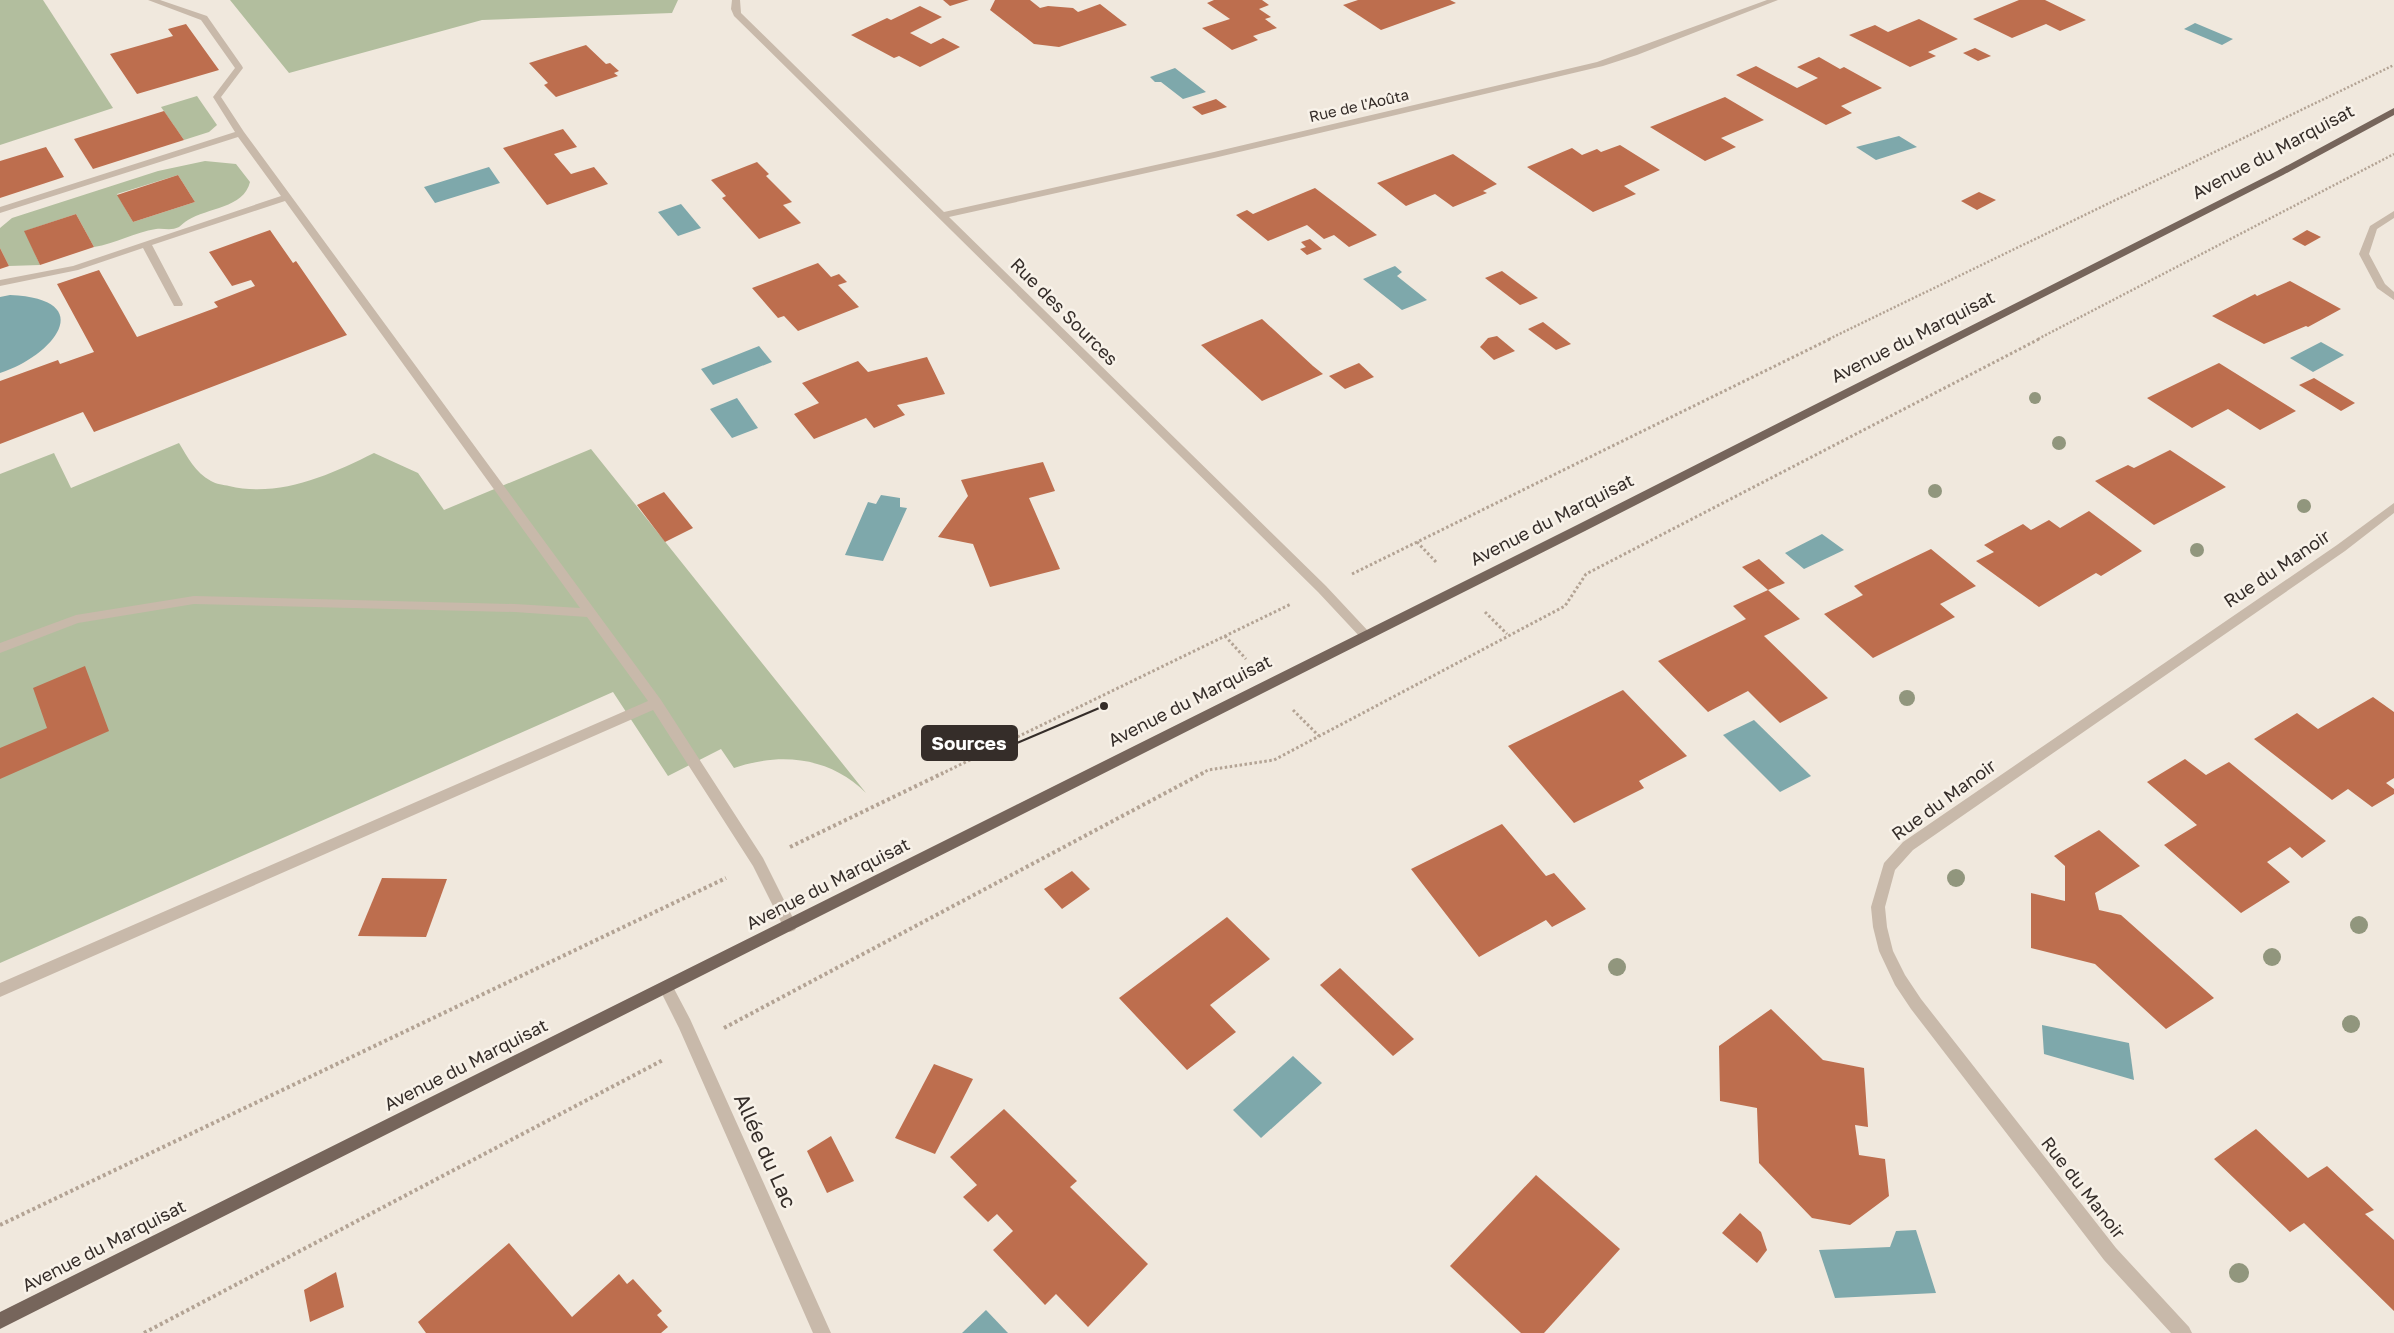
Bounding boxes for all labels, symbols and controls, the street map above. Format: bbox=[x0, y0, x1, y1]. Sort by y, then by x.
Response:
street label: Rue de l'Aoûta bbox=[1307, 85, 1410, 125]
street label: Avenue du Marquisat bbox=[2188, 99, 2357, 203]
street label: Rue des Sources bbox=[1006, 253, 1123, 370]
street label: Avenue du Marquisat bbox=[1827, 285, 1998, 387]
street label: Avenue du Marquisat bbox=[1466, 468, 1637, 570]
street label: Rue du Manoir bbox=[2219, 525, 2334, 612]
street label: Avenue du Marquisat bbox=[1104, 649, 1275, 751]
callout: Sources bbox=[922, 726, 1017, 760]
text: Sources bbox=[931, 731, 1007, 754]
street label: Rue du Manoir bbox=[1887, 754, 2000, 844]
street label: Avenue du Marquisat bbox=[742, 832, 913, 934]
street label: Avenue du Marquisat bbox=[380, 1013, 551, 1115]
street label: Allée du Lac bbox=[729, 1089, 803, 1212]
street label: Rue du Manoir bbox=[2037, 1132, 2130, 1243]
street label: Avenue du Marquisat bbox=[18, 1194, 189, 1296]

